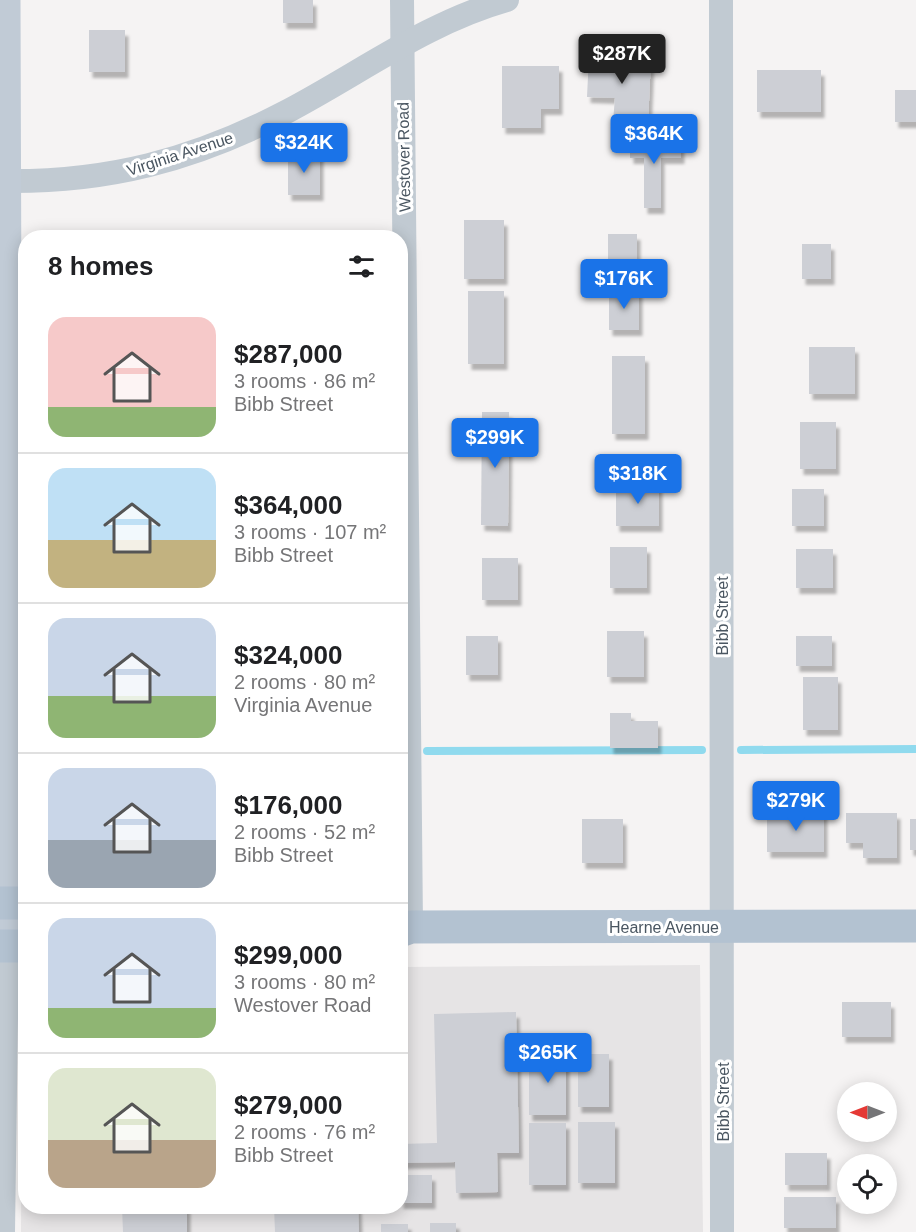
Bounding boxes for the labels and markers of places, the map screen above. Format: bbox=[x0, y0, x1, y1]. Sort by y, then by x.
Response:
pin: $287K bbox=[580, 34, 664, 85]
pin: $364K bbox=[612, 114, 696, 165]
pin: $324K bbox=[262, 123, 346, 174]
pin: $176K bbox=[582, 259, 666, 310]
pin: $299K bbox=[453, 418, 537, 469]
pin: $318K bbox=[596, 454, 680, 505]
pin: $279K bbox=[754, 781, 838, 832]
pin: $265K bbox=[506, 1033, 590, 1084]

